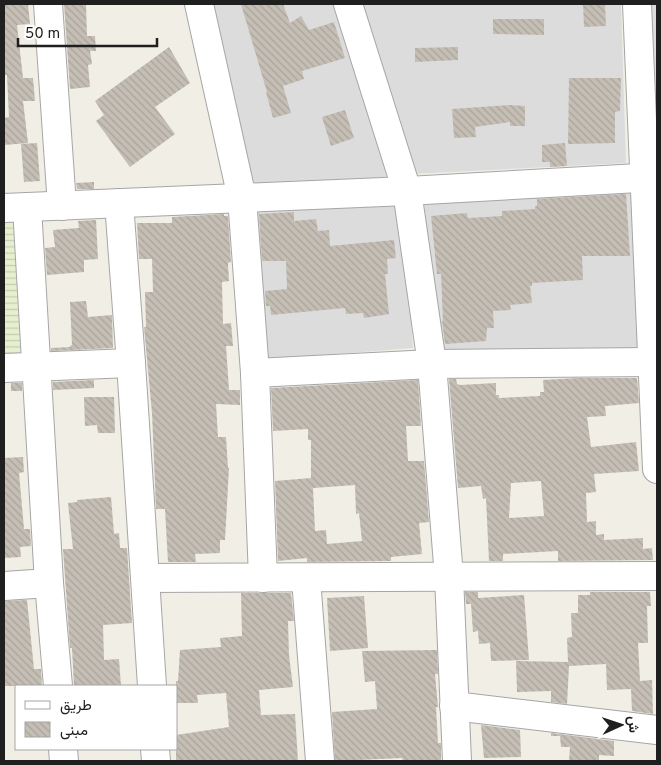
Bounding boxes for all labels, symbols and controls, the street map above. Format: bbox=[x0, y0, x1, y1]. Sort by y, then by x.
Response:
scale bar bbox=[18, 15, 156, 47]
text: 50 m bbox=[25, 25, 60, 44]
legend bbox=[15, 685, 178, 750]
text: طريق bbox=[60, 697, 92, 716]
north arrow bbox=[596, 700, 646, 750]
text: ش bbox=[624, 716, 641, 733]
text: مبنى bbox=[60, 722, 88, 741]

